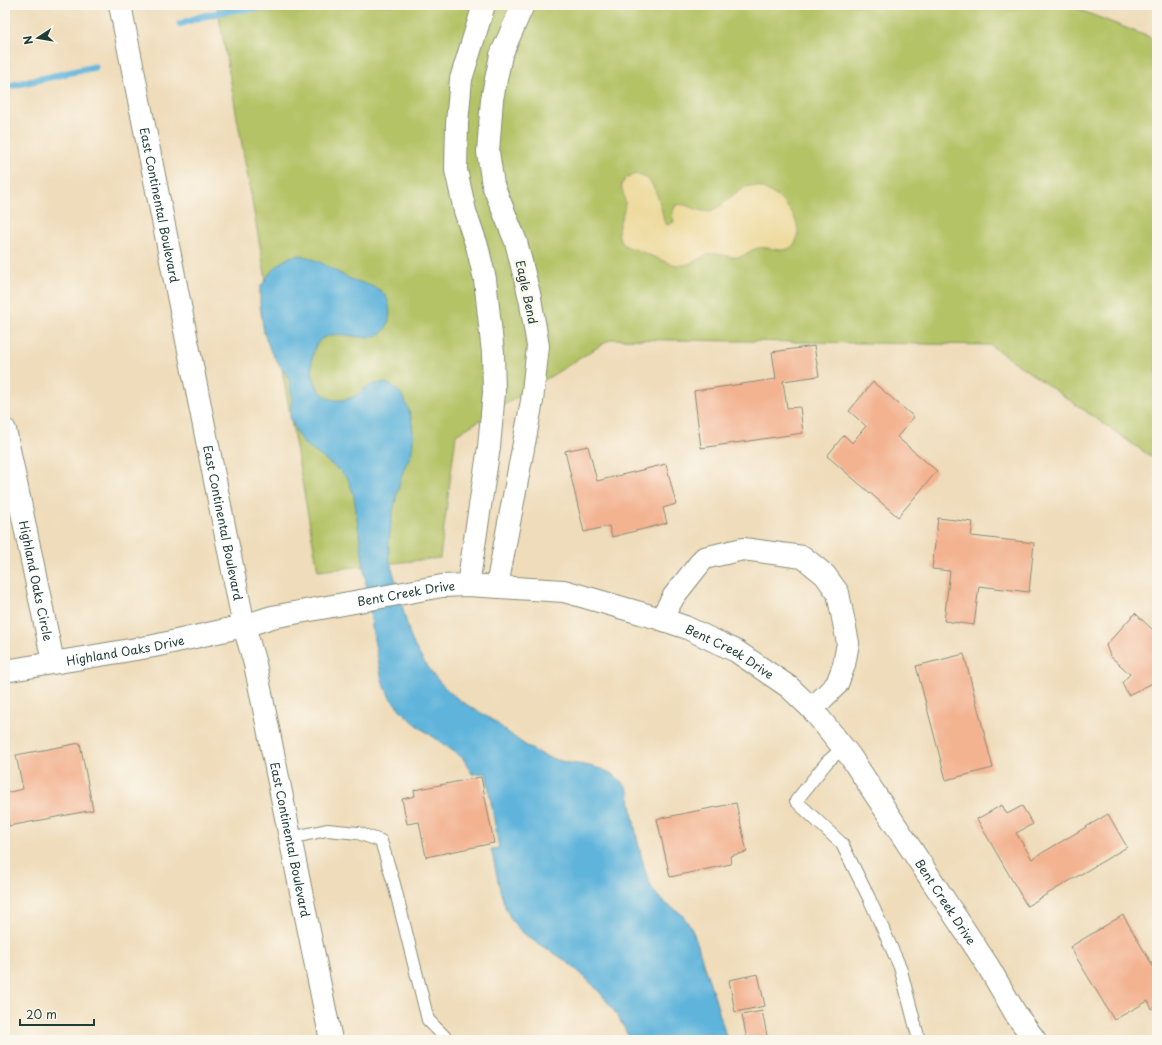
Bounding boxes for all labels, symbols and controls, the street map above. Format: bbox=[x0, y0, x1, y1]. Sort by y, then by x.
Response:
north arrow bbox=[18, 18, 58, 58]
text: N bbox=[18, 34, 37, 46]
street label: East Continental Boulevard bbox=[136, 126, 184, 285]
street label: Eagle Bend bbox=[511, 259, 543, 325]
street label: East Continental Boulevard bbox=[199, 444, 248, 603]
street label: Highland Oaks Circle bbox=[15, 519, 58, 643]
street label: Bent Creek Drive bbox=[356, 577, 455, 610]
street label: Bent Creek Drive bbox=[683, 620, 778, 683]
street label: Highland Oaks Drive bbox=[65, 630, 186, 670]
street label: East Continental Boulevard bbox=[266, 760, 315, 919]
street label: Bent Creek Drive bbox=[911, 855, 980, 948]
scale bar bbox=[20, 1001, 94, 1027]
text: 20 m bbox=[26, 1005, 57, 1023]

